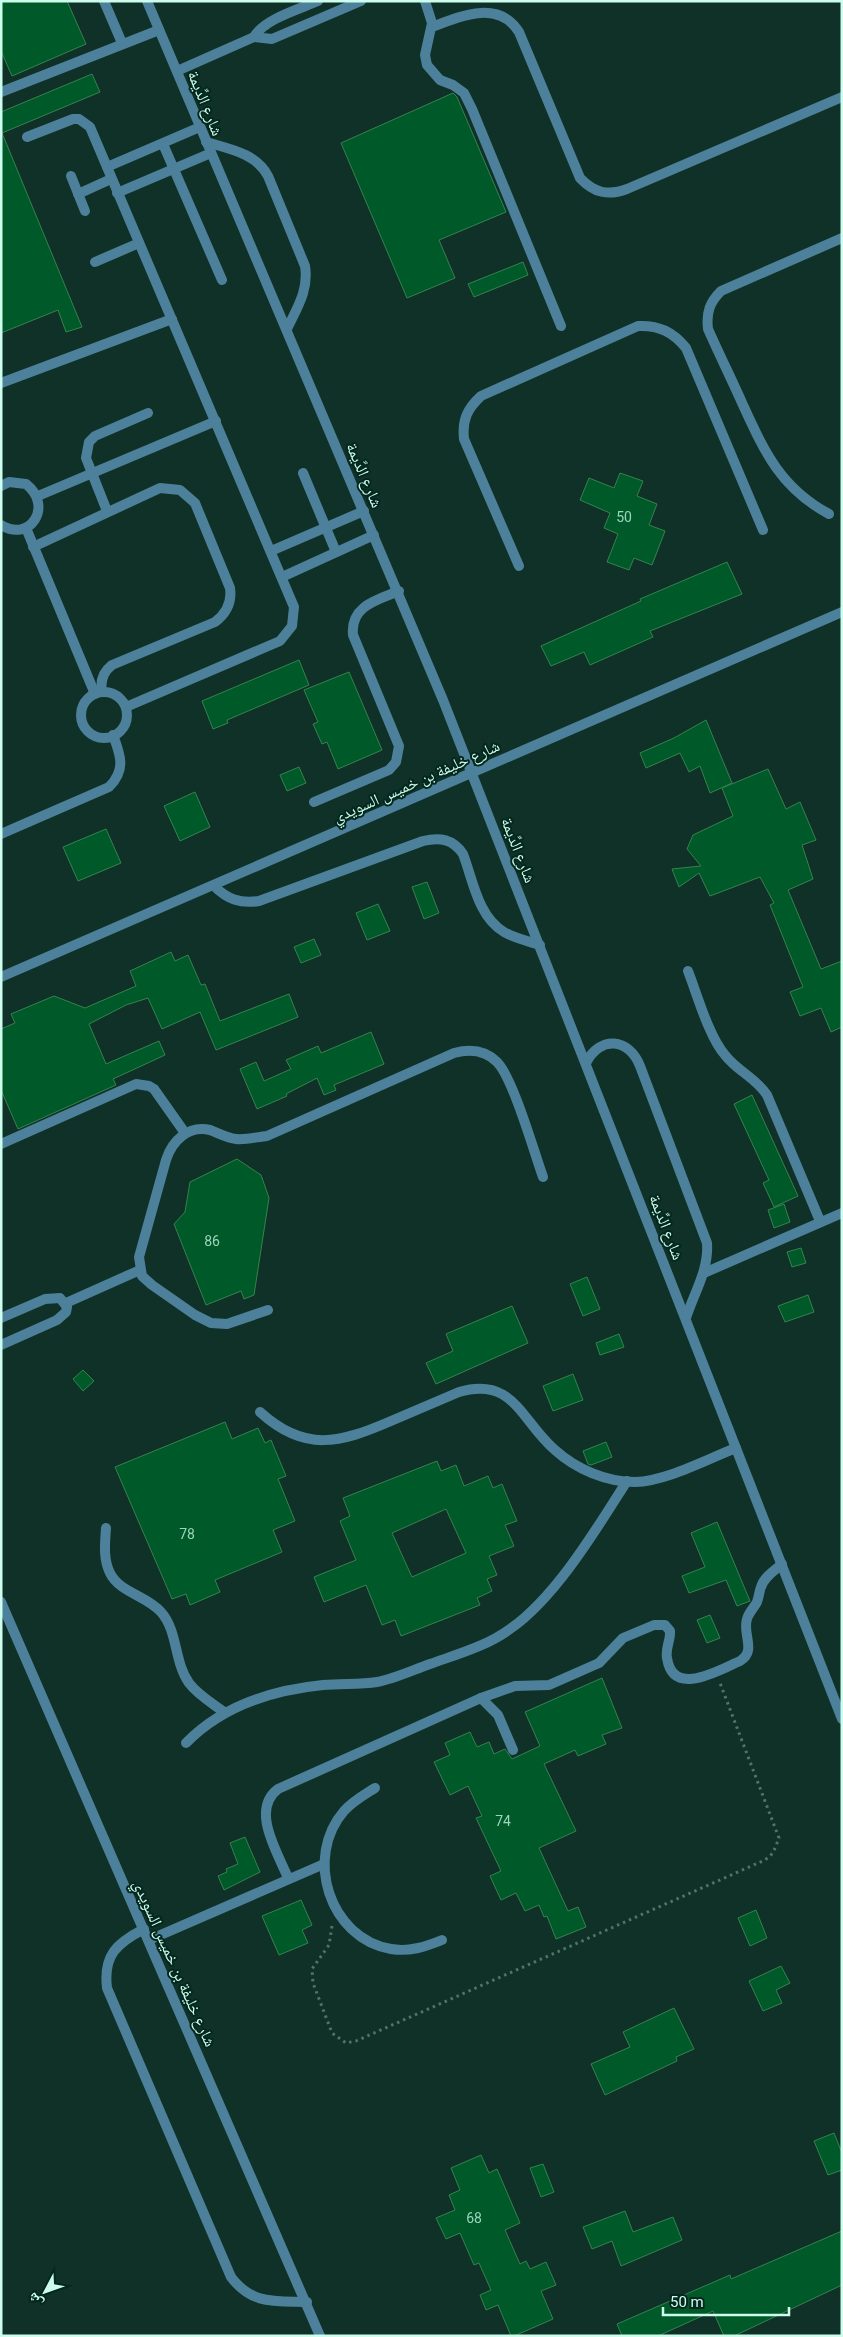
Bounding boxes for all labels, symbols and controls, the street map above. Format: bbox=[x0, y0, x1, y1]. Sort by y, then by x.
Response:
street label: شارع الدِّيمة bbox=[183, 68, 227, 139]
street label: شارع الدِّيمة bbox=[341, 440, 387, 511]
house number: 50 bbox=[616, 509, 632, 525]
street label: شارع خليفة بن خميس السويدي bbox=[330, 736, 504, 830]
street label: شارع الدِّيمة bbox=[496, 815, 540, 886]
street label: شارع الدِّيمة bbox=[644, 1192, 688, 1263]
house number: 86 bbox=[204, 1233, 220, 1249]
house number: 78 bbox=[179, 1526, 195, 1542]
house number: 74 bbox=[495, 1813, 511, 1829]
street label: شارع خليفة بن خميس السويدي bbox=[126, 1877, 220, 2051]
house number: 68 bbox=[466, 2210, 482, 2226]
north arrow bbox=[20, 2267, 70, 2317]
scale bar bbox=[663, 2284, 789, 2316]
text: ش bbox=[24, 2289, 47, 2311]
text: 50 m bbox=[670, 2293, 704, 2311]

